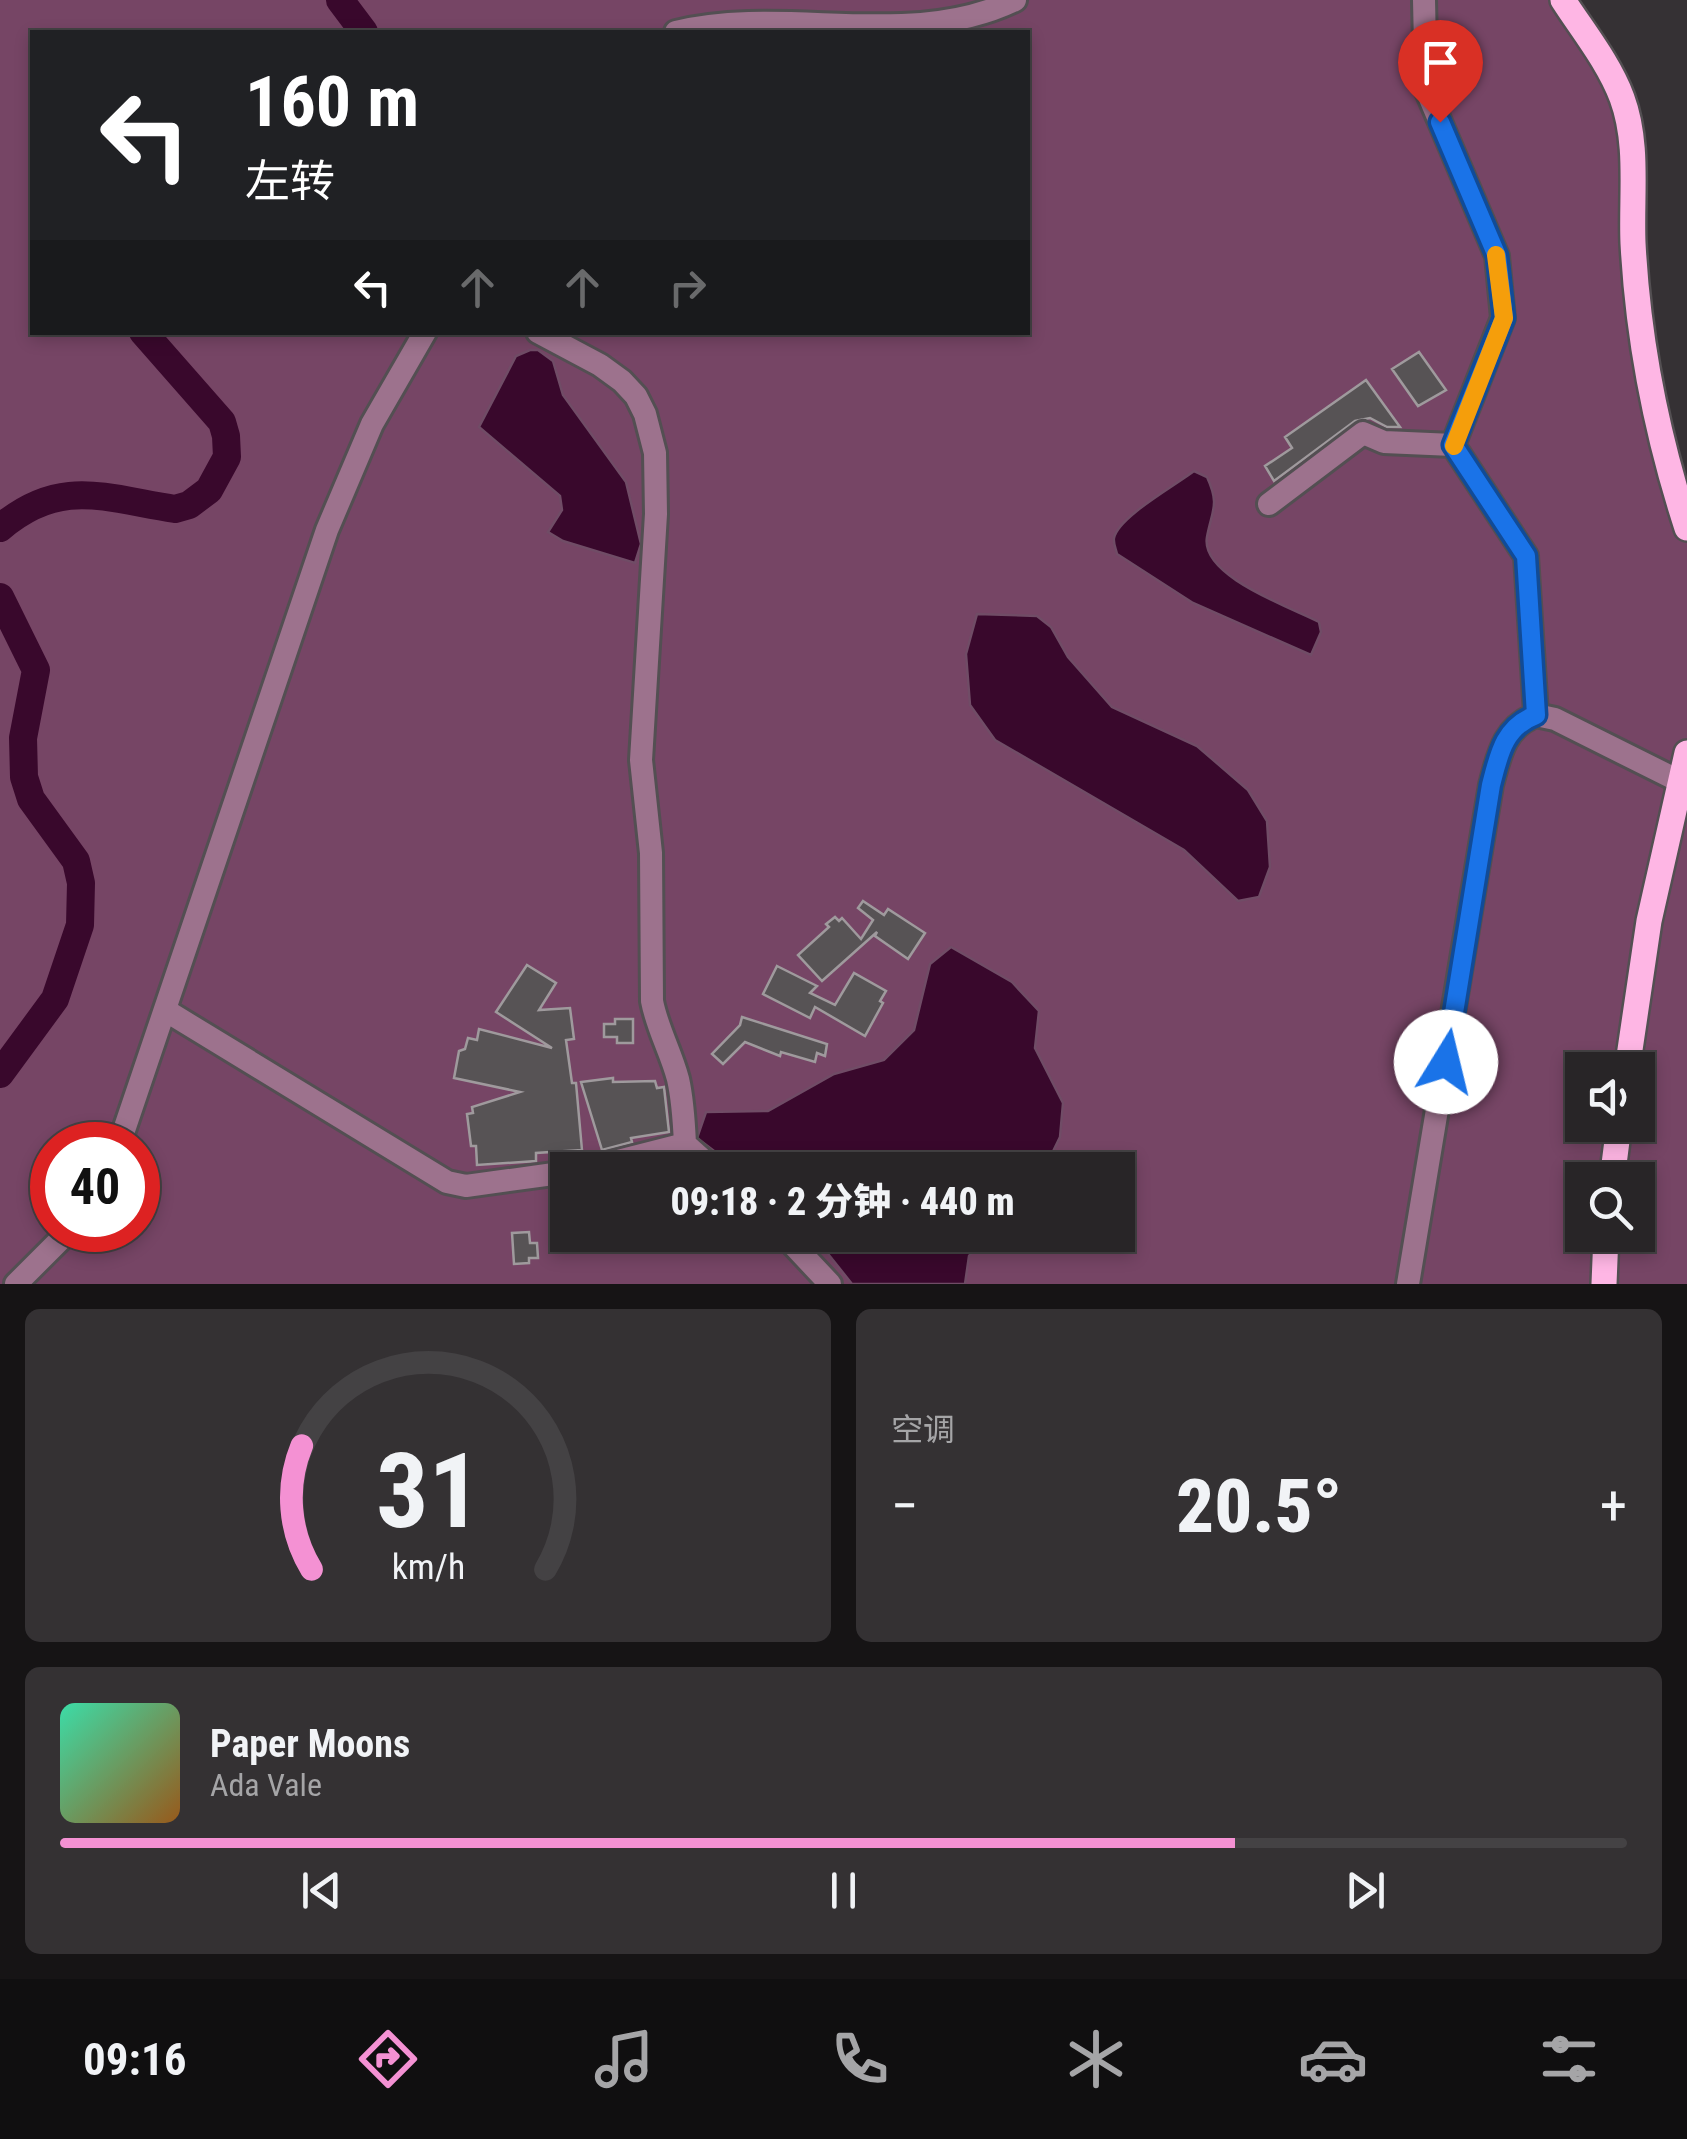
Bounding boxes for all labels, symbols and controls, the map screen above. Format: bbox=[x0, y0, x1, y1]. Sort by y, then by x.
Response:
pin bbox=[1398, 20, 1483, 123]
icon: arrive bbox=[1413, 35, 1468, 90]
text: 160 m bbox=[245, 61, 419, 143]
icon: left bbox=[80, 70, 210, 200]
text: 左转 bbox=[245, 155, 335, 208]
icon: left bbox=[345, 260, 400, 315]
icon: ahead bbox=[450, 260, 505, 315]
icon: ahead bbox=[555, 260, 610, 315]
icon: right bbox=[660, 260, 715, 315]
position arrow bbox=[1394, 1010, 1498, 1114]
map controls bbox=[1565, 1052, 1655, 1252]
button: sound bbox=[1565, 1052, 1655, 1142]
speed limit sign: 40 bbox=[30, 1122, 160, 1252]
button: search bbox=[1565, 1162, 1655, 1252]
text: 09:18 · 2 分钟 · 440 m bbox=[670, 1180, 1015, 1224]
text: 空调 bbox=[891, 1411, 955, 1449]
text: 31 bbox=[375, 1431, 481, 1552]
text: 20.5° bbox=[1176, 1462, 1342, 1550]
text: − bbox=[891, 1474, 919, 1538]
text: + bbox=[1600, 1474, 1627, 1538]
text: km/h bbox=[391, 1546, 465, 1588]
text: Paper Moons bbox=[210, 1722, 410, 1766]
text: Ada Vale bbox=[210, 1766, 322, 1804]
icon: previous bbox=[294, 1863, 349, 1918]
icon: pause bbox=[816, 1863, 871, 1918]
icon: next bbox=[1338, 1863, 1393, 1918]
icon: directions bbox=[353, 2024, 423, 2094]
icon: music bbox=[589, 2024, 659, 2094]
icon: phone bbox=[825, 2024, 895, 2094]
icon: climate bbox=[1061, 2024, 1131, 2094]
icon: car bbox=[1298, 2024, 1368, 2094]
icon: filters bbox=[1534, 2024, 1604, 2094]
text: 09:16 bbox=[83, 2033, 186, 2086]

